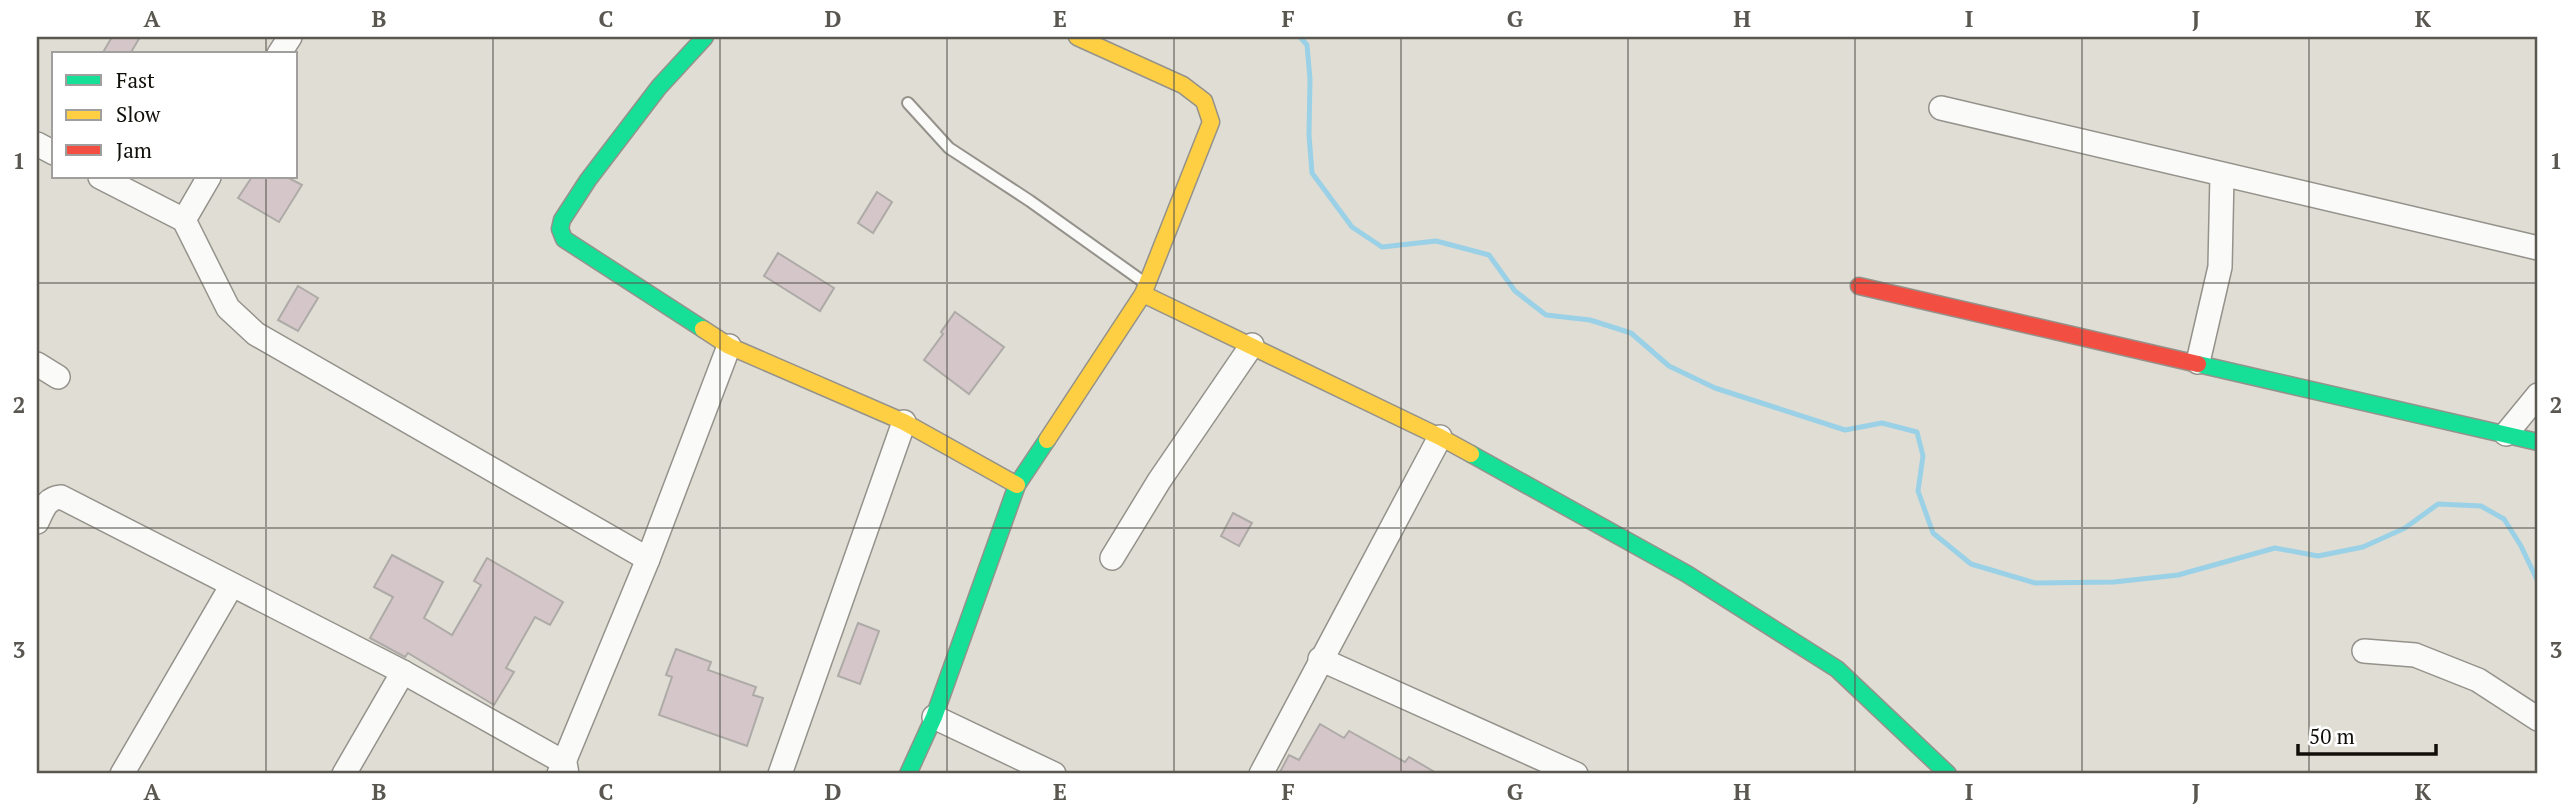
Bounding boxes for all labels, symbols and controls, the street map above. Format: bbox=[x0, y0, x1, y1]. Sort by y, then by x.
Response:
text: A bbox=[144, 3, 161, 34]
text: B bbox=[372, 3, 387, 34]
text: C bbox=[599, 3, 614, 34]
text: D bbox=[825, 3, 842, 34]
text: E bbox=[1053, 3, 1067, 34]
text: F bbox=[1281, 3, 1295, 34]
text: G bbox=[1507, 3, 1524, 34]
text: H bbox=[1733, 3, 1751, 34]
text: I bbox=[1965, 3, 1973, 34]
text: J bbox=[2192, 3, 2200, 34]
text: K bbox=[2415, 3, 2432, 34]
legend bbox=[52, 52, 298, 178]
text: Fast bbox=[116, 66, 155, 94]
text: Slow bbox=[116, 100, 161, 128]
text: Jam bbox=[116, 136, 152, 164]
text: 1 bbox=[13, 145, 26, 176]
text: 1 bbox=[2550, 145, 2563, 176]
text: 2 bbox=[13, 389, 26, 420]
text: 2 bbox=[2550, 389, 2563, 420]
text: 3 bbox=[13, 634, 26, 665]
text: 3 bbox=[2550, 634, 2563, 665]
scale bar bbox=[2298, 713, 2437, 757]
text: 50 m bbox=[2309, 722, 2355, 750]
text: A bbox=[144, 776, 161, 807]
text: B bbox=[372, 776, 387, 807]
text: C bbox=[599, 776, 614, 807]
text: D bbox=[825, 776, 842, 807]
text: E bbox=[1053, 776, 1067, 807]
text: F bbox=[1281, 776, 1295, 807]
text: G bbox=[1507, 776, 1524, 807]
text: H bbox=[1733, 776, 1751, 807]
text: I bbox=[1965, 776, 1973, 807]
text: J bbox=[2192, 776, 2200, 807]
text: K bbox=[2415, 776, 2432, 807]

